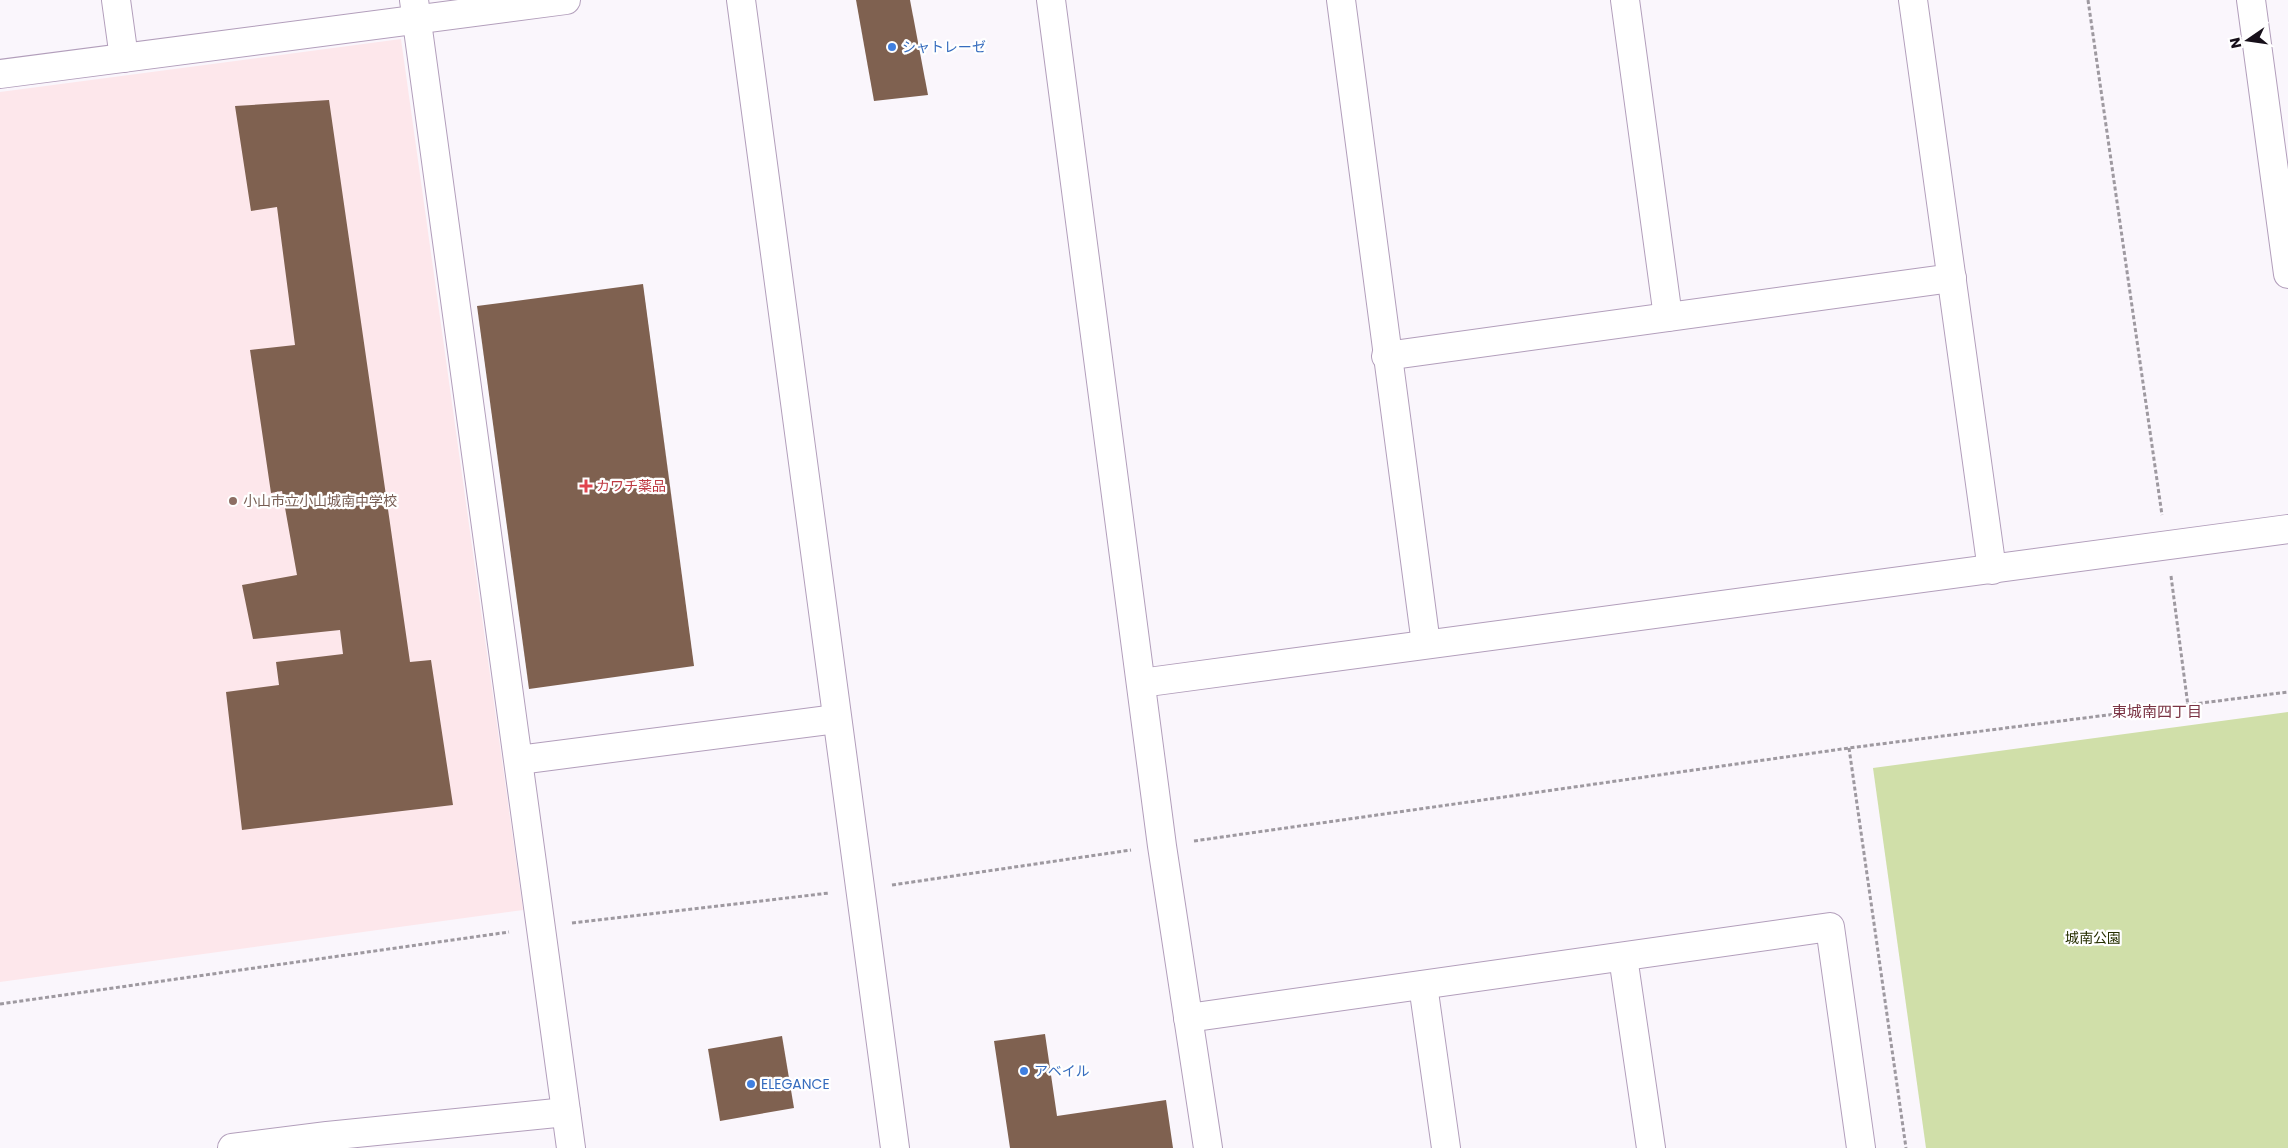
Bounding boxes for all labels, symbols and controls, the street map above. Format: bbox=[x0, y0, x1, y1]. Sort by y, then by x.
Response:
north arrow bbox=[2223, 15, 2273, 65]
text: N bbox=[2224, 36, 2246, 50]
place label: シャトレーゼ bbox=[902, 37, 986, 57]
marker: シャトレーゼ bbox=[886, 41, 898, 53]
place label: カワチ薬品 bbox=[596, 476, 666, 496]
marker: カワチ薬品 bbox=[580, 480, 592, 492]
place label: 小山市立小山城南中学校 bbox=[243, 491, 397, 511]
marker: 小山市立小山城南中学校 bbox=[227, 495, 239, 507]
district label: 東城南四丁目 bbox=[2112, 701, 2202, 722]
park label: 城南公園 bbox=[2065, 928, 2121, 948]
place label: アベイル bbox=[1034, 1061, 1090, 1081]
marker: アベイル bbox=[1018, 1065, 1030, 1077]
place label: ELEGANCE bbox=[761, 1074, 830, 1094]
marker: ELEGANCE bbox=[745, 1078, 757, 1090]

